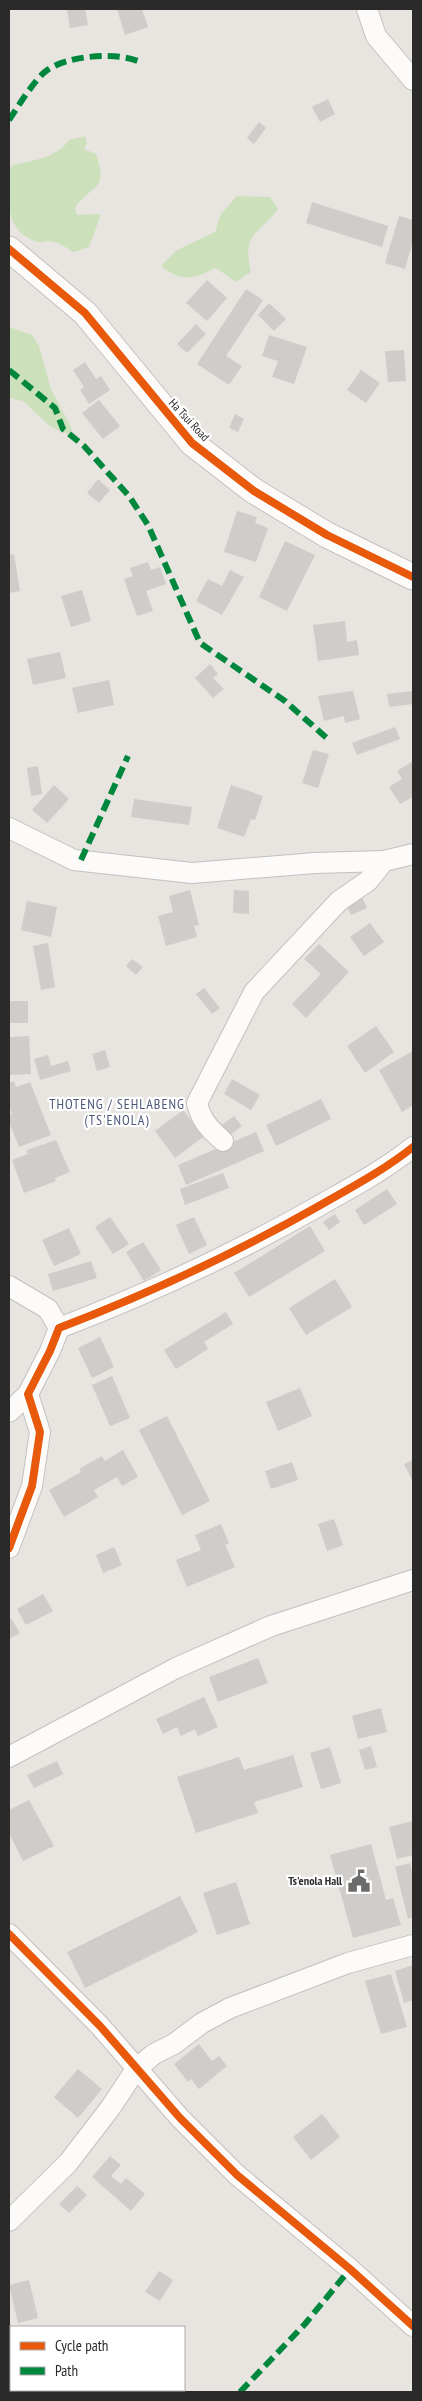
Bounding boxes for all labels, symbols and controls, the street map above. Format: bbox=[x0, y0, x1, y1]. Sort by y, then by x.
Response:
street label: Ha Tsui Road bbox=[166, 395, 213, 444]
district label: THOTENG / SEHLABENG (TS'ENOLA) bbox=[49, 1095, 185, 1129]
public building icon: Ts'enola Hall bbox=[346, 1868, 372, 1894]
place label: Ts'enola Hall bbox=[288, 1873, 342, 1888]
legend bbox=[10, 2326, 185, 2391]
text: Cycle path bbox=[55, 2336, 108, 2355]
text: Path bbox=[55, 2361, 78, 2380]

